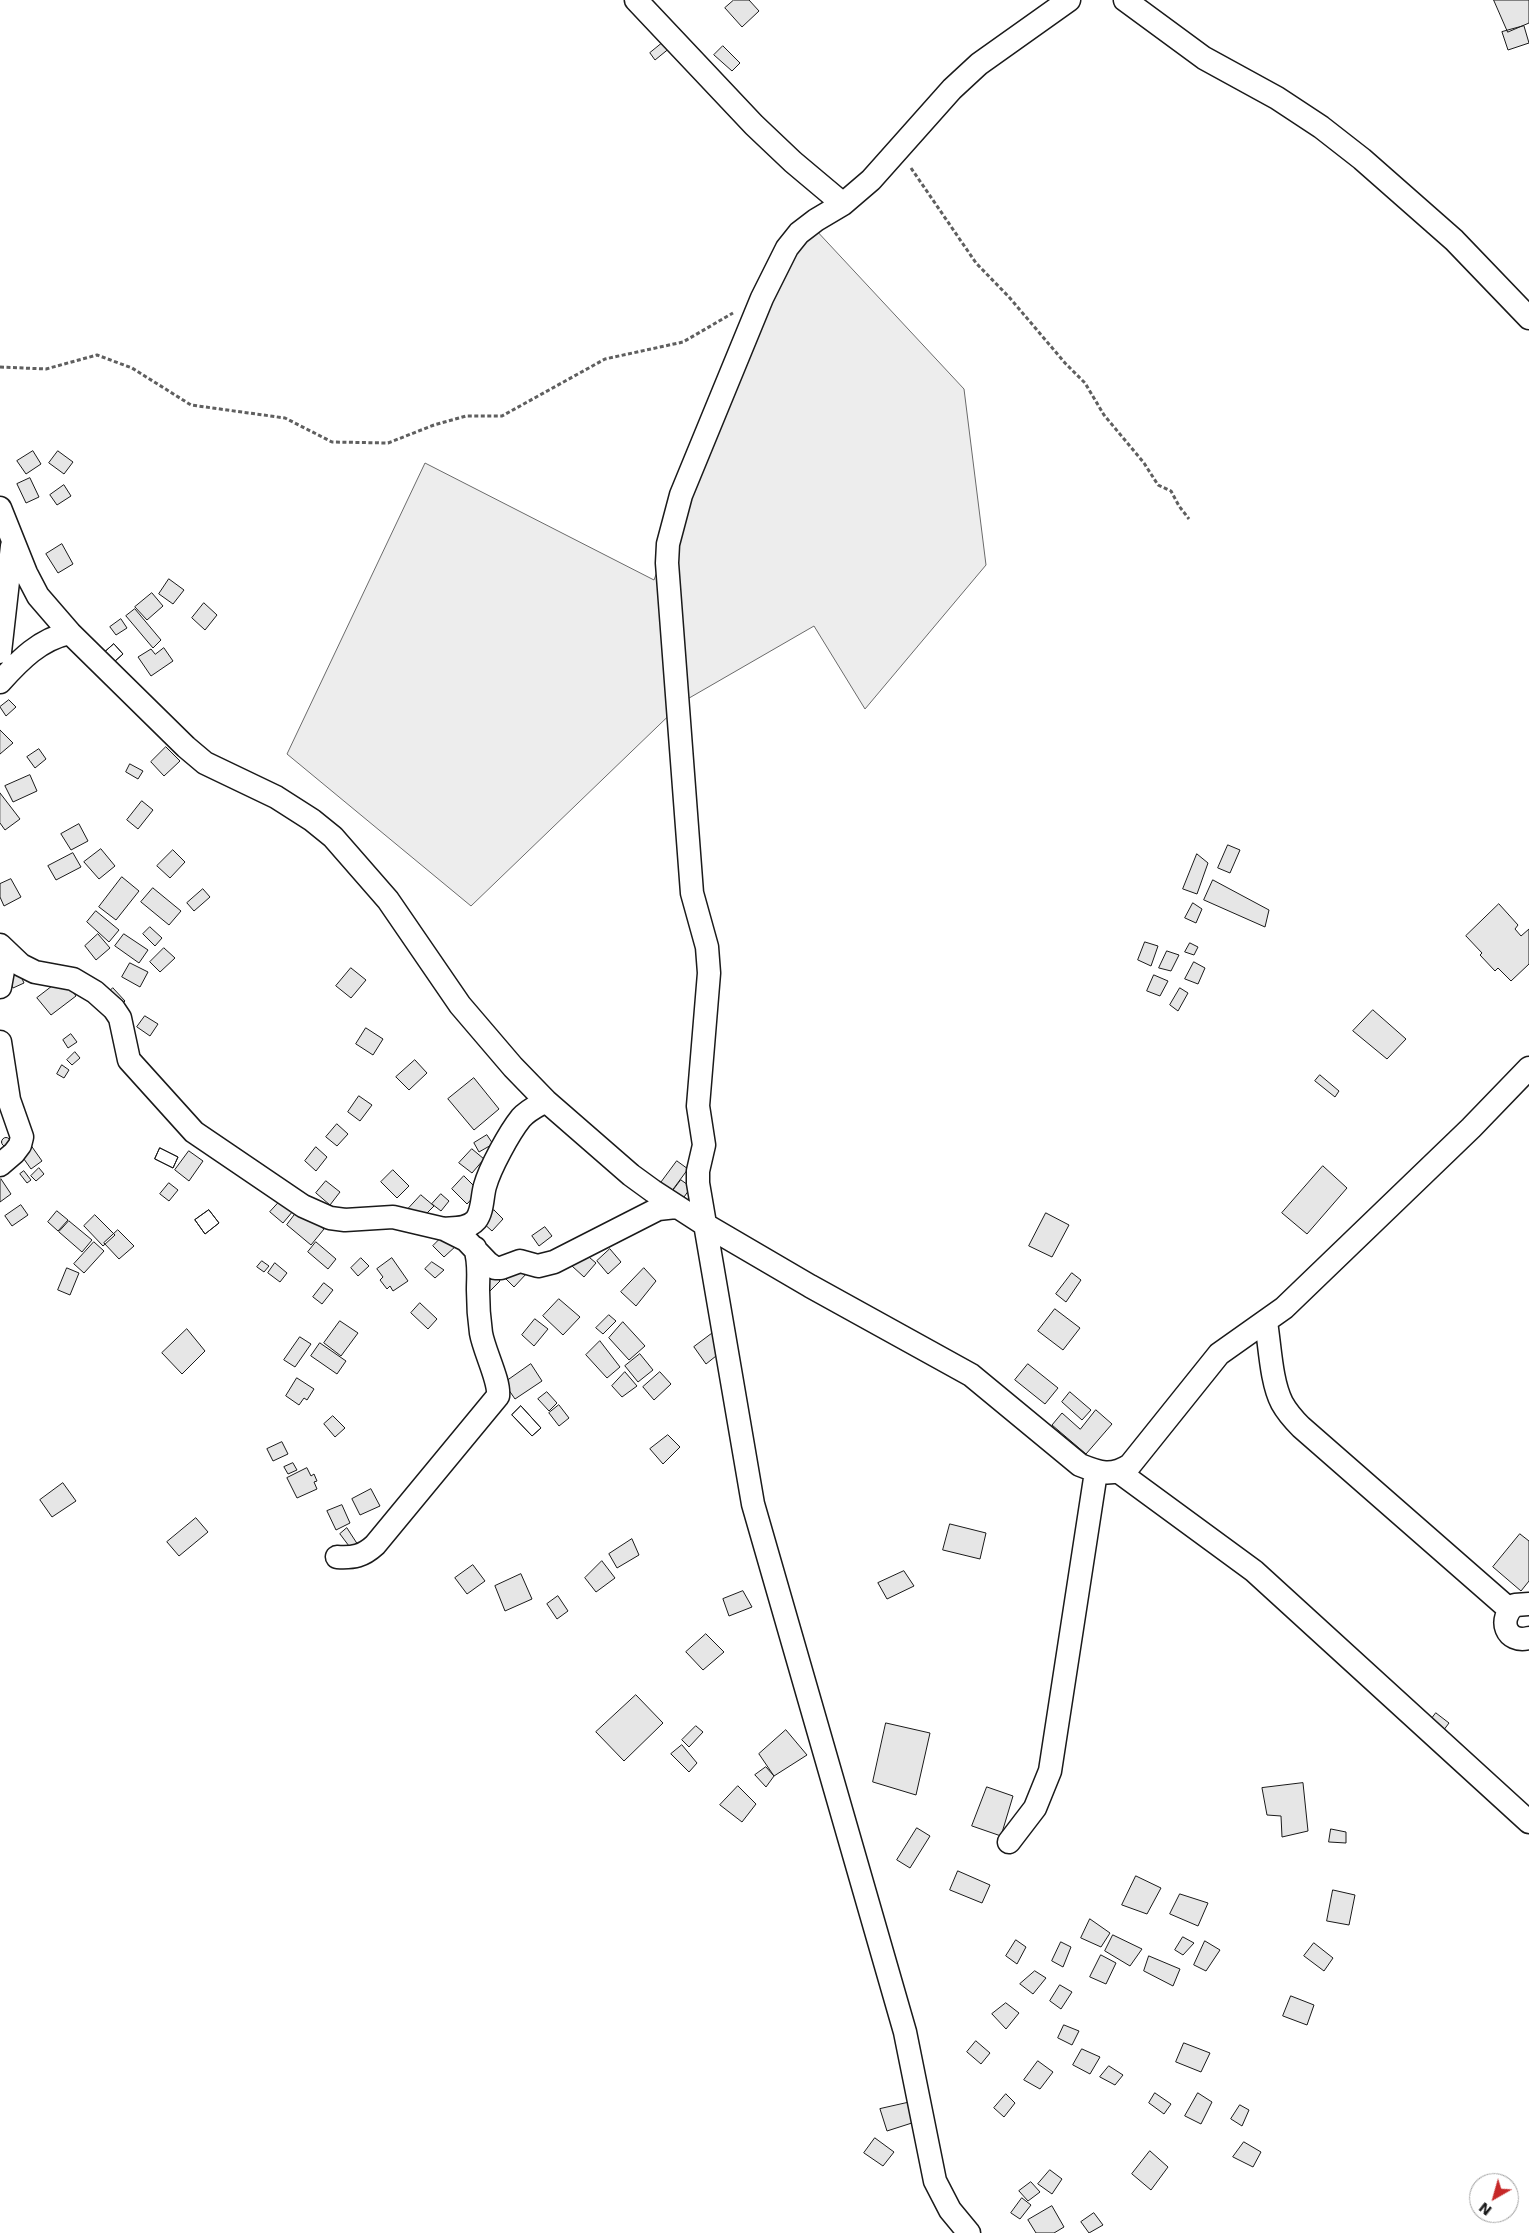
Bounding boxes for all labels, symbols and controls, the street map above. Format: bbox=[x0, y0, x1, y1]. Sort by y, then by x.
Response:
north arrow bbox=[1469, 2173, 1519, 2223]
text: N bbox=[1476, 2199, 1495, 2219]

